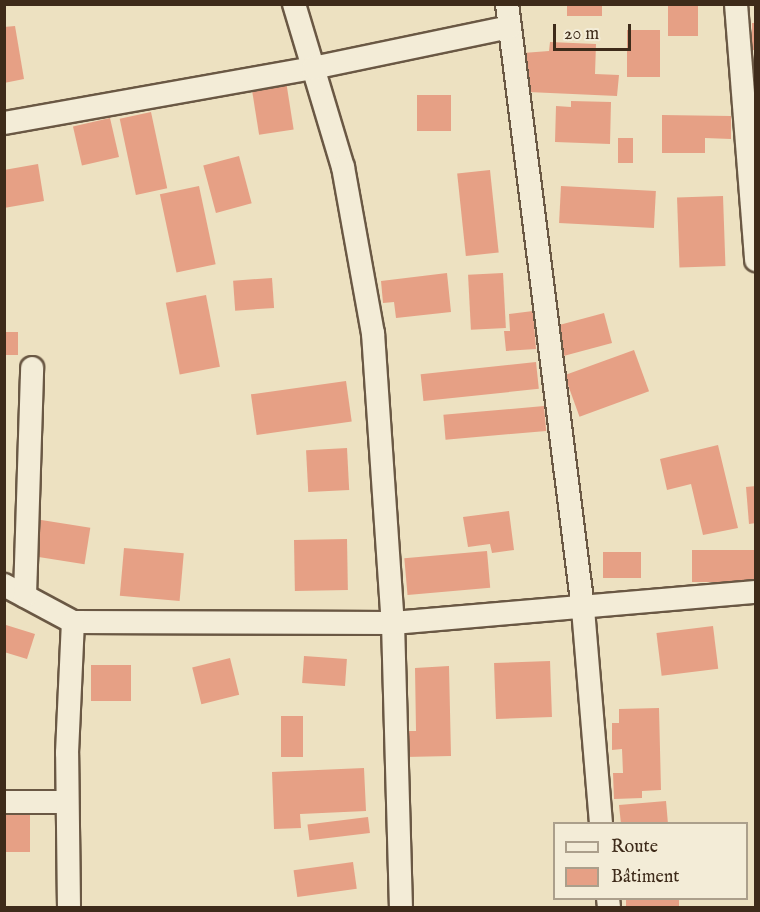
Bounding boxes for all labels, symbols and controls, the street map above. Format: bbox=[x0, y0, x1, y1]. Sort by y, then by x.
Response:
scale bar bbox=[556, 12, 634, 50]
text: 20 m bbox=[564, 23, 599, 46]
legend bbox=[553, 822, 748, 900]
text: Route bbox=[611, 836, 658, 859]
text: Bâtiment bbox=[611, 866, 680, 889]

